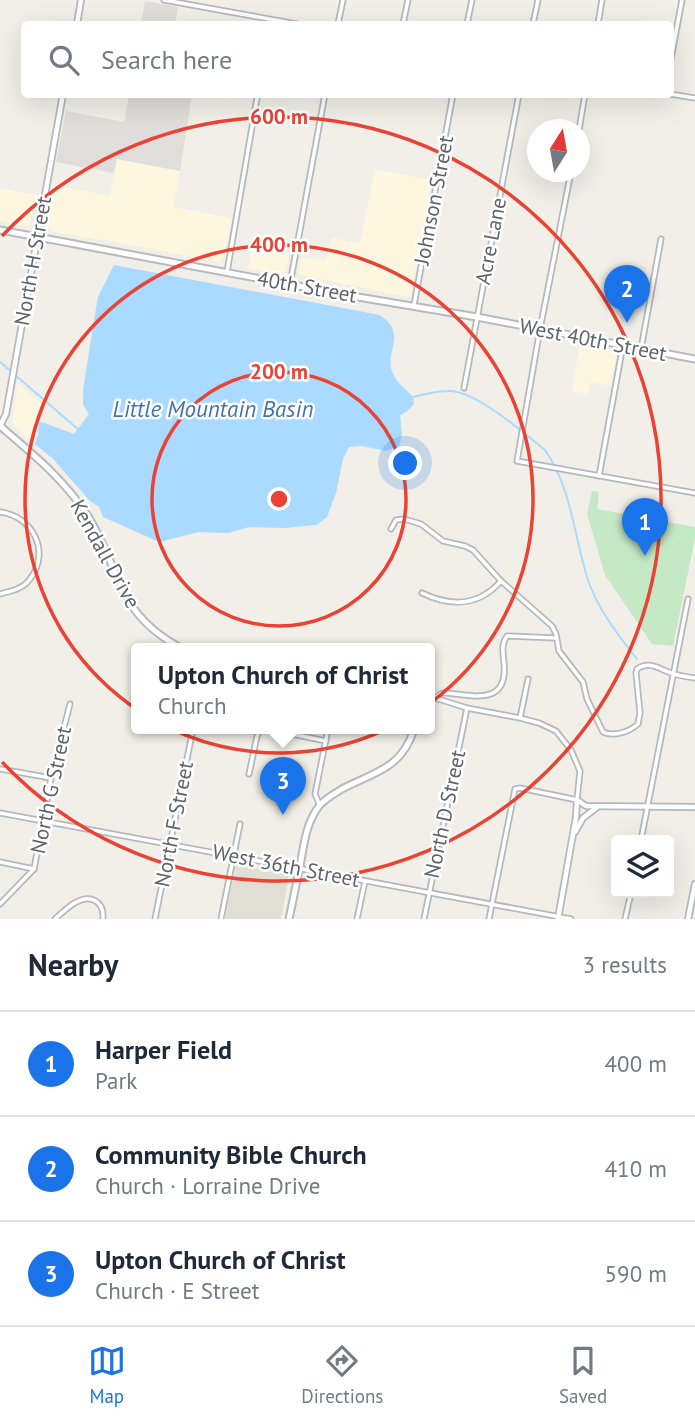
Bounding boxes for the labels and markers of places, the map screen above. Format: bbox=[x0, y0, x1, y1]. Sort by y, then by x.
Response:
pin: 2 bbox=[604, 265, 650, 323]
centre of rings bbox=[267, 487, 291, 511]
pin: 1 bbox=[622, 498, 668, 556]
pin: 3 bbox=[260, 757, 306, 815]

